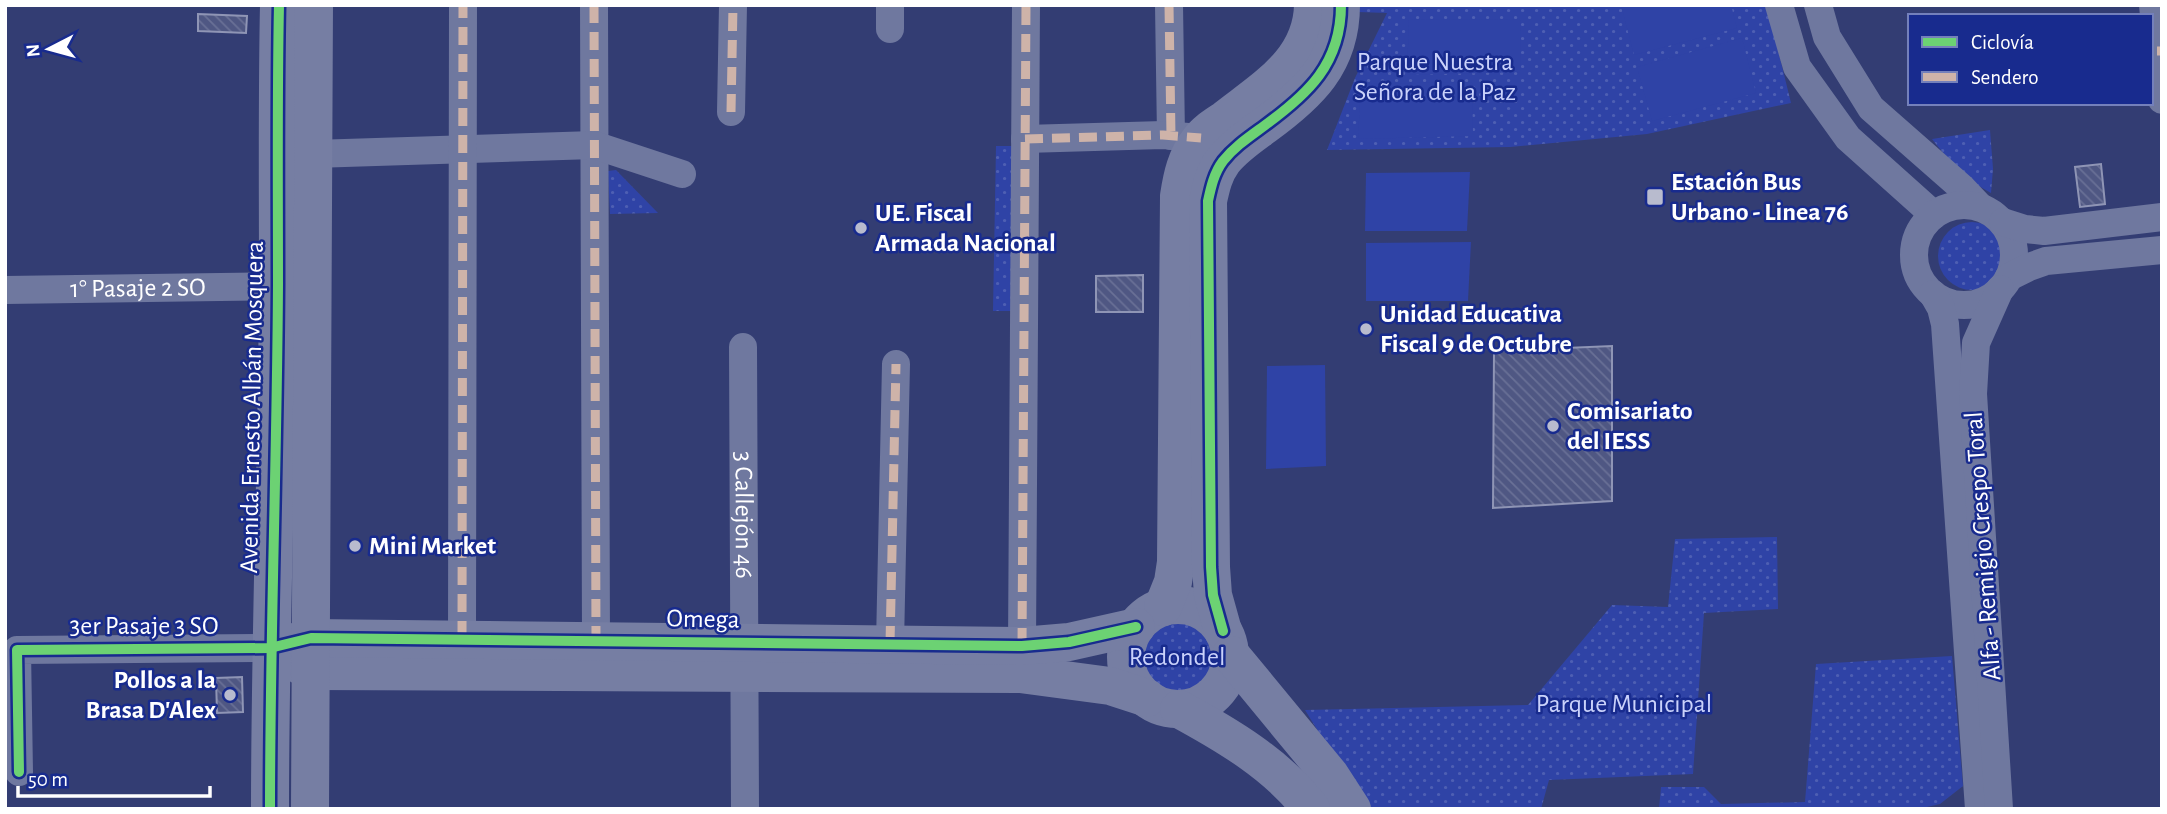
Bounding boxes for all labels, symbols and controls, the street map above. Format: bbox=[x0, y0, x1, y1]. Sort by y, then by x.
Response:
north arrow bbox=[14, 14, 84, 84]
legend bbox=[1908, 14, 2153, 105]
text: Ciclovía bbox=[1971, 32, 2034, 53]
text: N bbox=[23, 43, 44, 58]
park label: Parque Nuestra Señora de la Paz bbox=[1354, 49, 1516, 105]
text: Sendero bbox=[1971, 67, 2039, 88]
place label: Estación Bus Urbano - Linea 76 bbox=[1671, 169, 1849, 225]
marker: Estación Bus Urbano - Linea 76 bbox=[1645, 187, 1665, 207]
place label: UE. Fiscal Armada Nacional bbox=[875, 200, 1056, 256]
marker: UE. Fiscal Armada Nacional bbox=[853, 220, 869, 236]
street label: Avenida Ernesto Albán Mosquera bbox=[236, 241, 268, 573]
street label: 1° Pasaje 2 SO bbox=[70, 274, 206, 302]
place label: Unidad Educativa Fiscal 9 de Octubre bbox=[1380, 301, 1572, 357]
marker: Unidad Educativa Fiscal 9 de Octubre bbox=[1358, 321, 1374, 337]
place label: Comisariato del IESS bbox=[1567, 398, 1693, 454]
street label: Alfa - Remigio Crespo Toral bbox=[1961, 411, 2005, 681]
marker: Comisariato del IESS bbox=[1545, 418, 1561, 434]
street label: 3 Callejón 46 bbox=[730, 451, 757, 579]
place label: Mini Market bbox=[369, 533, 496, 559]
marker: Mini Market bbox=[347, 538, 363, 554]
street label: Omega bbox=[666, 605, 740, 633]
street label: 3er Pasaje 3 SO bbox=[70, 613, 218, 639]
park label: Redondel bbox=[1129, 644, 1225, 670]
place label: Pollos a la Brasa D'Alex bbox=[86, 667, 216, 723]
marker: Pollos a la Brasa D'Alex bbox=[222, 687, 238, 703]
park label: Parque Municipal bbox=[1536, 691, 1712, 717]
scale bar bbox=[18, 754, 210, 798]
text: 50 m bbox=[28, 769, 68, 790]

